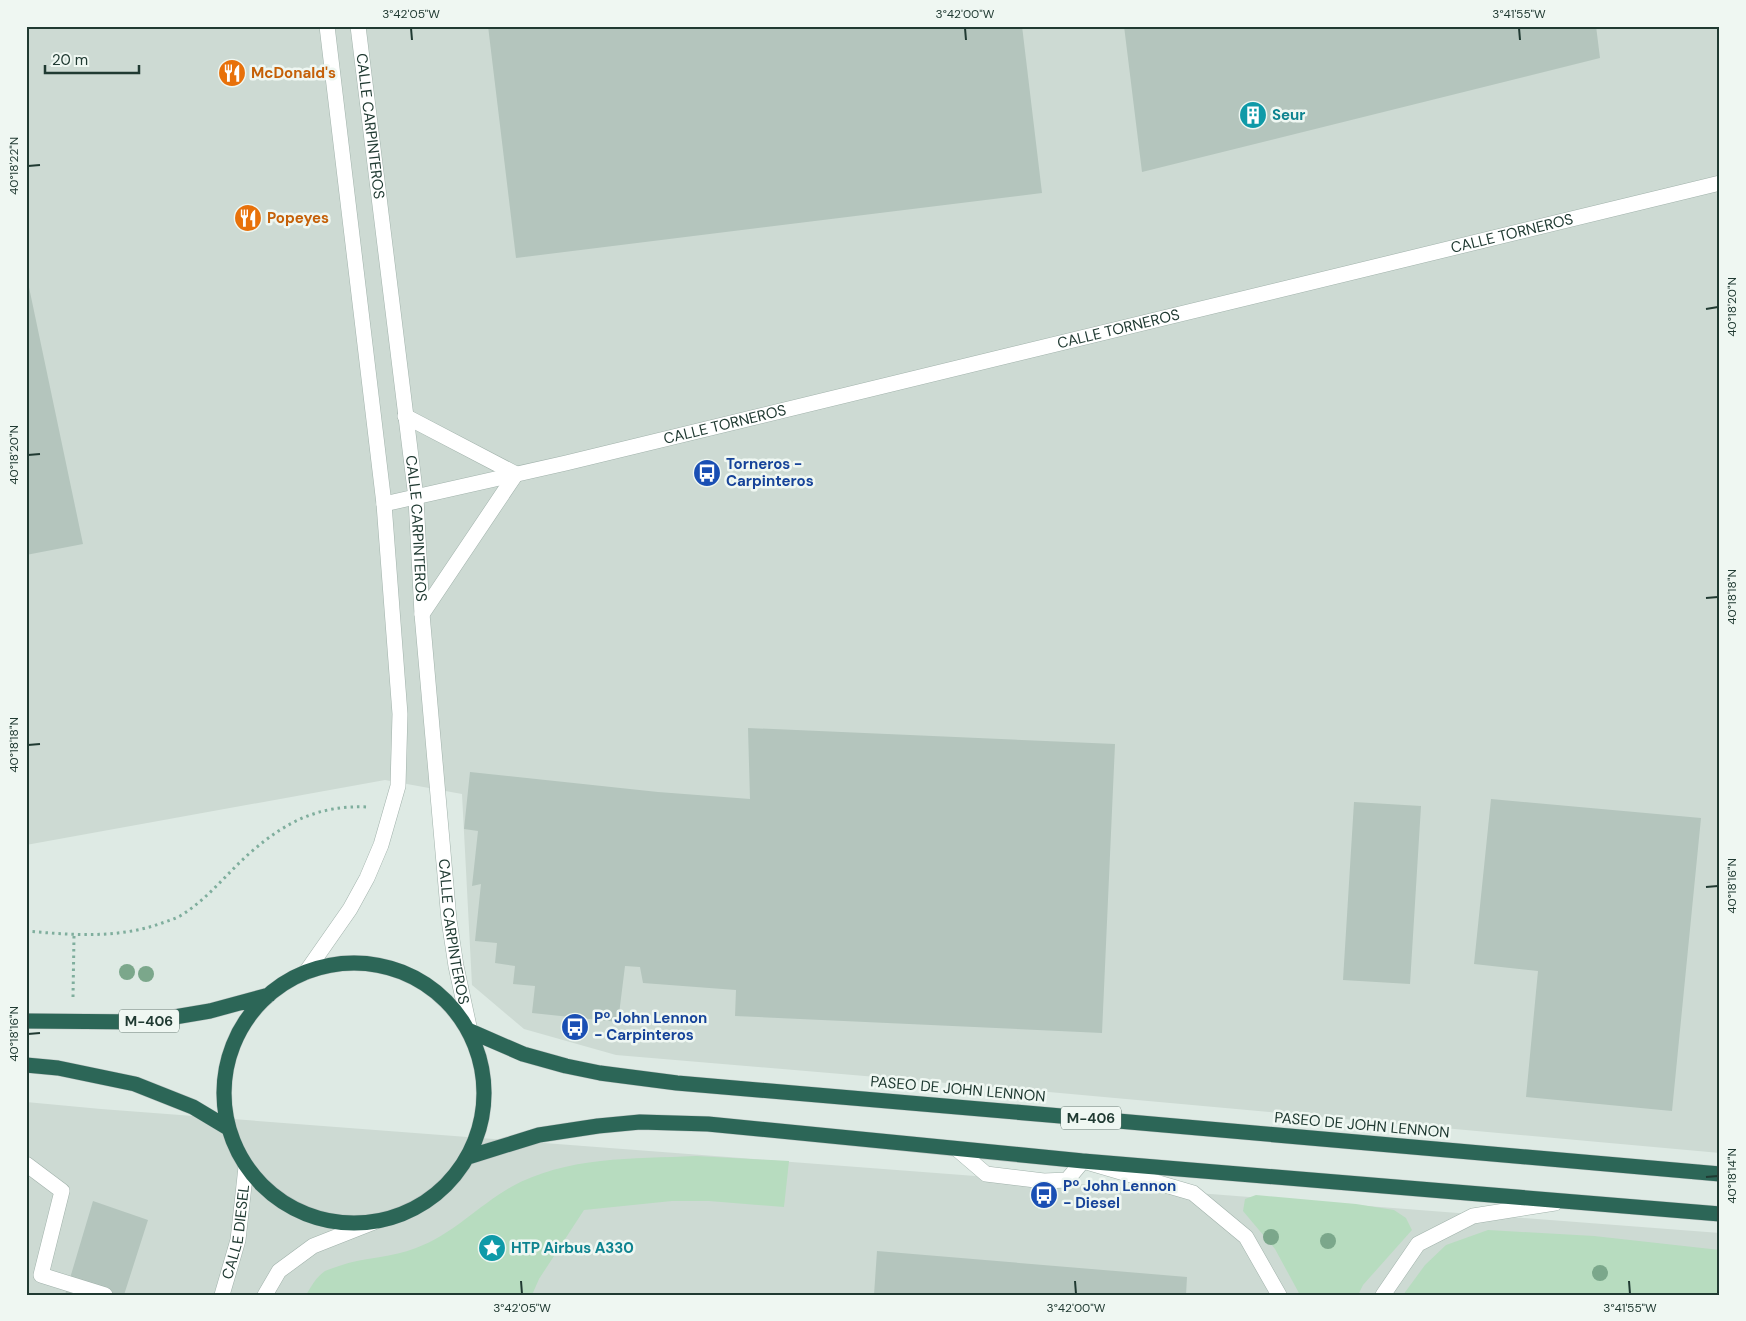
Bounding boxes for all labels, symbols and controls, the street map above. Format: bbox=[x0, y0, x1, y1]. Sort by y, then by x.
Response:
text: 3°42'05"W bbox=[382, 6, 440, 22]
text: 3°42'00"W bbox=[936, 6, 995, 22]
text: 3°41'55"W bbox=[1492, 6, 1546, 22]
scale bar bbox=[45, 42, 139, 74]
text: 20 m bbox=[52, 50, 88, 70]
street label: CALLE CARPINTEROS bbox=[351, 52, 389, 201]
restaurant icon: McDonald's bbox=[217, 58, 247, 88]
place label: McDonald's bbox=[251, 63, 336, 83]
building icon: Seur bbox=[1238, 100, 1268, 130]
place label: Seur bbox=[1272, 105, 1305, 125]
text: 40°18'22"N bbox=[6, 137, 22, 195]
restaurant icon: Popeyes bbox=[233, 203, 263, 233]
place label: Popeyes bbox=[267, 208, 329, 228]
street label: CALLE TORNEROS bbox=[1449, 209, 1576, 258]
text: 40°18'20"N bbox=[1724, 277, 1740, 337]
street label: CALLE TORNEROS bbox=[1055, 304, 1182, 353]
street label: CALLE TORNEROS bbox=[662, 400, 788, 449]
text: 40°18'20"N bbox=[6, 425, 22, 485]
street label: CALLE CARPINTEROS bbox=[401, 454, 431, 603]
place label: Torneros - Carpinteros bbox=[726, 454, 814, 491]
bus stop icon: Torneros - Carpinteros bbox=[692, 458, 722, 488]
text: 40°18'18"N bbox=[1724, 569, 1740, 625]
text: 40°18'18"N bbox=[6, 717, 22, 773]
street label: CALLE CARPINTEROS bbox=[434, 858, 474, 1007]
text: 40°18'16"N bbox=[1724, 858, 1740, 914]
text: 40°18'16"N bbox=[6, 1006, 22, 1062]
place label: Pº John Lennon - Carpinteros bbox=[594, 1008, 707, 1045]
road number: M-406 bbox=[119, 1009, 179, 1032]
bus stop icon: Pº John Lennon - Carpinteros bbox=[560, 1012, 590, 1042]
street label: PASEO DE JOHN LENNON bbox=[870, 1071, 1046, 1107]
road number: M-406 bbox=[1061, 1106, 1121, 1130]
street label: PASEO DE JOHN LENNON bbox=[1274, 1107, 1450, 1143]
text: 40°18'14"N bbox=[1724, 1148, 1740, 1204]
place label: Pº John Lennon - Diesel bbox=[1063, 1176, 1176, 1213]
bus stop icon: Pº John Lennon - Diesel bbox=[1029, 1180, 1059, 1210]
street label: CALLE DIESEL bbox=[217, 1183, 254, 1282]
place icon: HTP Airbus A330 bbox=[477, 1233, 507, 1263]
place label: HTP Airbus A330 bbox=[511, 1238, 634, 1258]
text: 3°42'05"W bbox=[493, 1300, 551, 1316]
text: 3°42'00"W bbox=[1047, 1300, 1106, 1316]
text: 3°41'55"W bbox=[1603, 1300, 1657, 1316]

